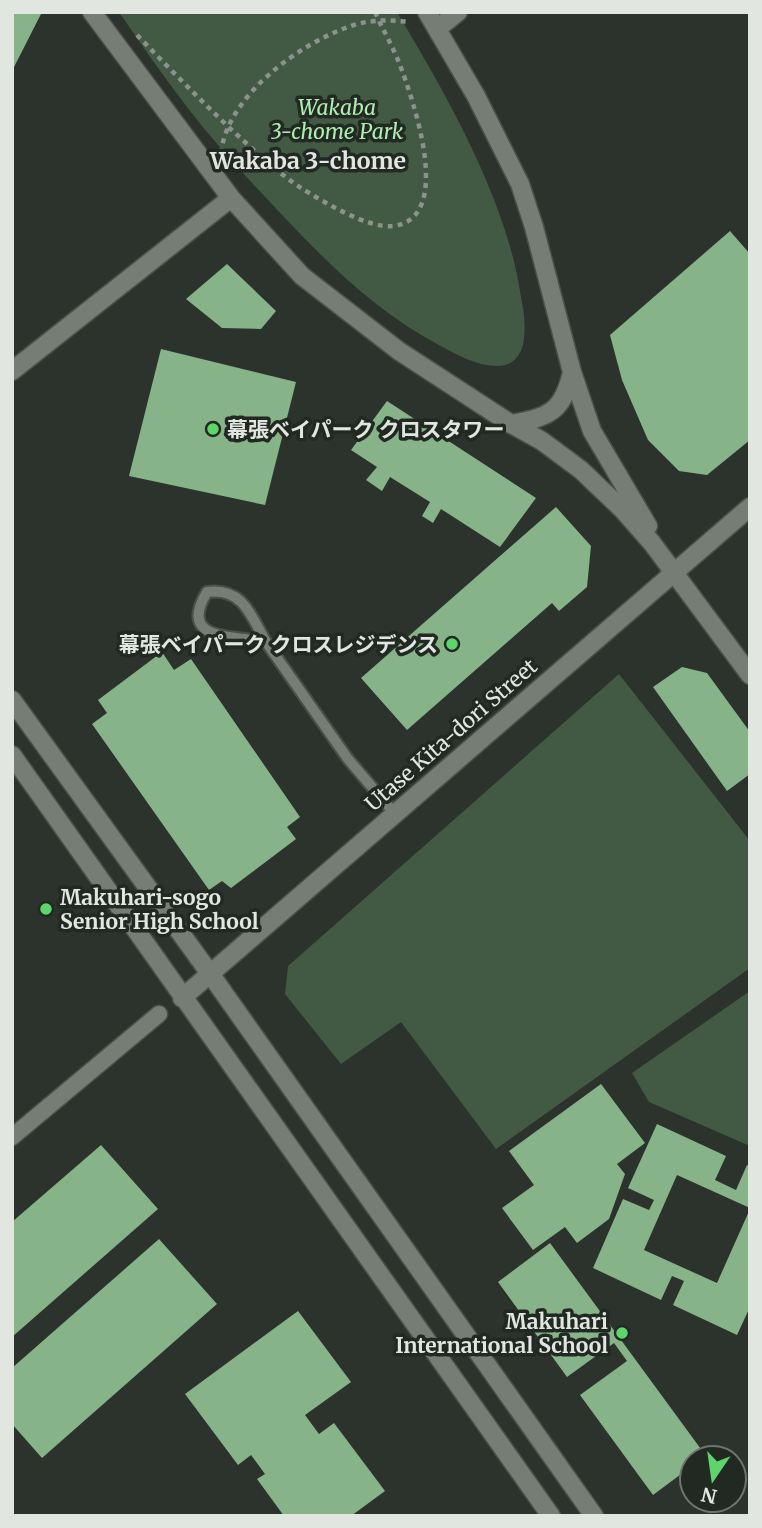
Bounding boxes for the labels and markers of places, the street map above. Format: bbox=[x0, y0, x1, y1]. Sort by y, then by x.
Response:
place label: 幕張ベイパーク クロスタワー bbox=[227, 416, 505, 443]
marker: 幕張ベイパーク クロスタワー bbox=[205, 421, 221, 437]
place label: 幕張ベイパーク クロスレジデンス bbox=[119, 631, 438, 658]
marker: 幕張ベイパーク クロスレジデンス bbox=[444, 636, 460, 652]
place label: Makuhari-sogo Senior High School bbox=[60, 884, 259, 935]
marker: Makuhari-sogo Senior High School bbox=[38, 901, 54, 917]
place label: Makuhari International School bbox=[395, 1308, 608, 1359]
marker: Makuhari International School bbox=[614, 1325, 630, 1341]

